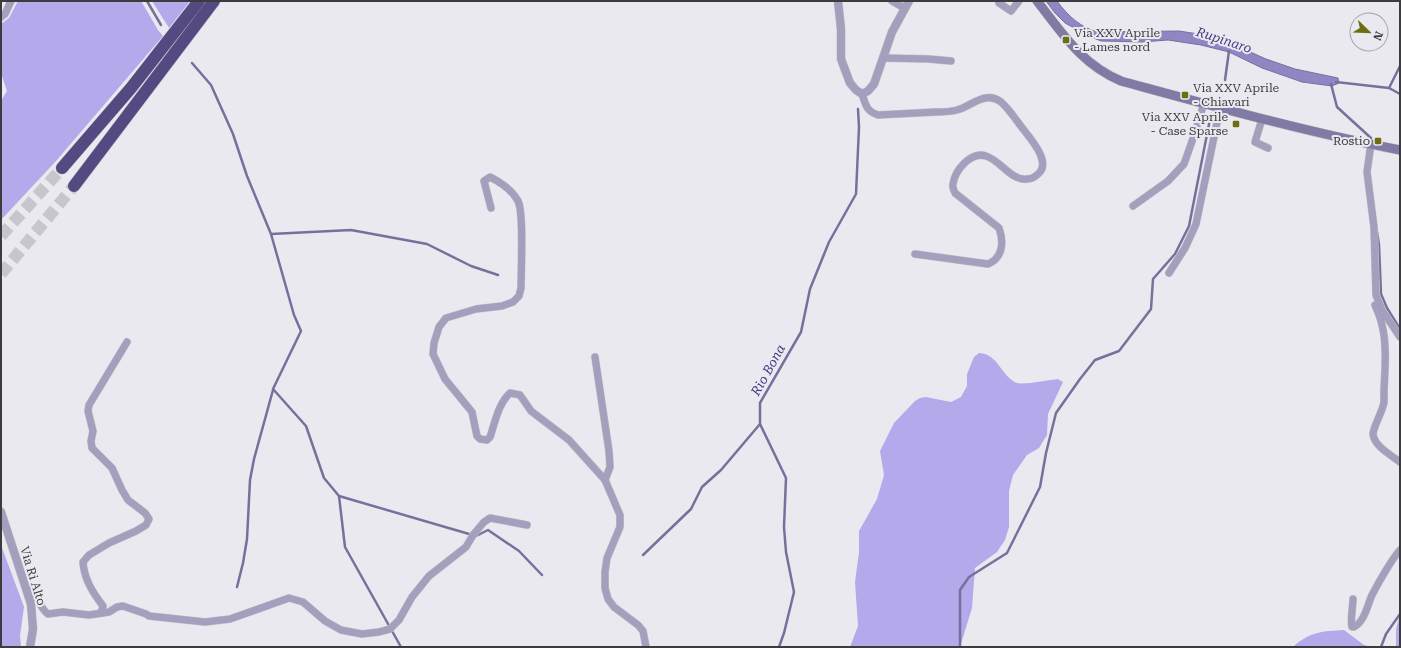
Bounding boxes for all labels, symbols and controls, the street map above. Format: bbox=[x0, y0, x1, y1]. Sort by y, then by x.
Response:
north arrow bbox=[1349, 12, 1389, 52]
water label: Rupinaro bbox=[1193, 24, 1254, 56]
place label: Via XXV Aprile - Lames nord bbox=[1074, 26, 1161, 54]
text: N bbox=[1370, 29, 1385, 43]
marker: Via XXV Aprile - Lames nord bbox=[1061, 35, 1071, 45]
place label: Via XXV Aprile - Chiavari bbox=[1193, 81, 1280, 109]
marker: Via XXV Aprile - Chiavari bbox=[1180, 90, 1190, 100]
place label: Via XXV Aprile - Case Sparse bbox=[1142, 110, 1228, 138]
marker: Via XXV Aprile - Case Sparse bbox=[1231, 119, 1241, 129]
place label: Rostio bbox=[1333, 134, 1370, 148]
marker: Rostio bbox=[1373, 136, 1383, 146]
water label: Rio Bona bbox=[747, 342, 788, 399]
street label: Via Ri Alto bbox=[17, 545, 49, 607]

